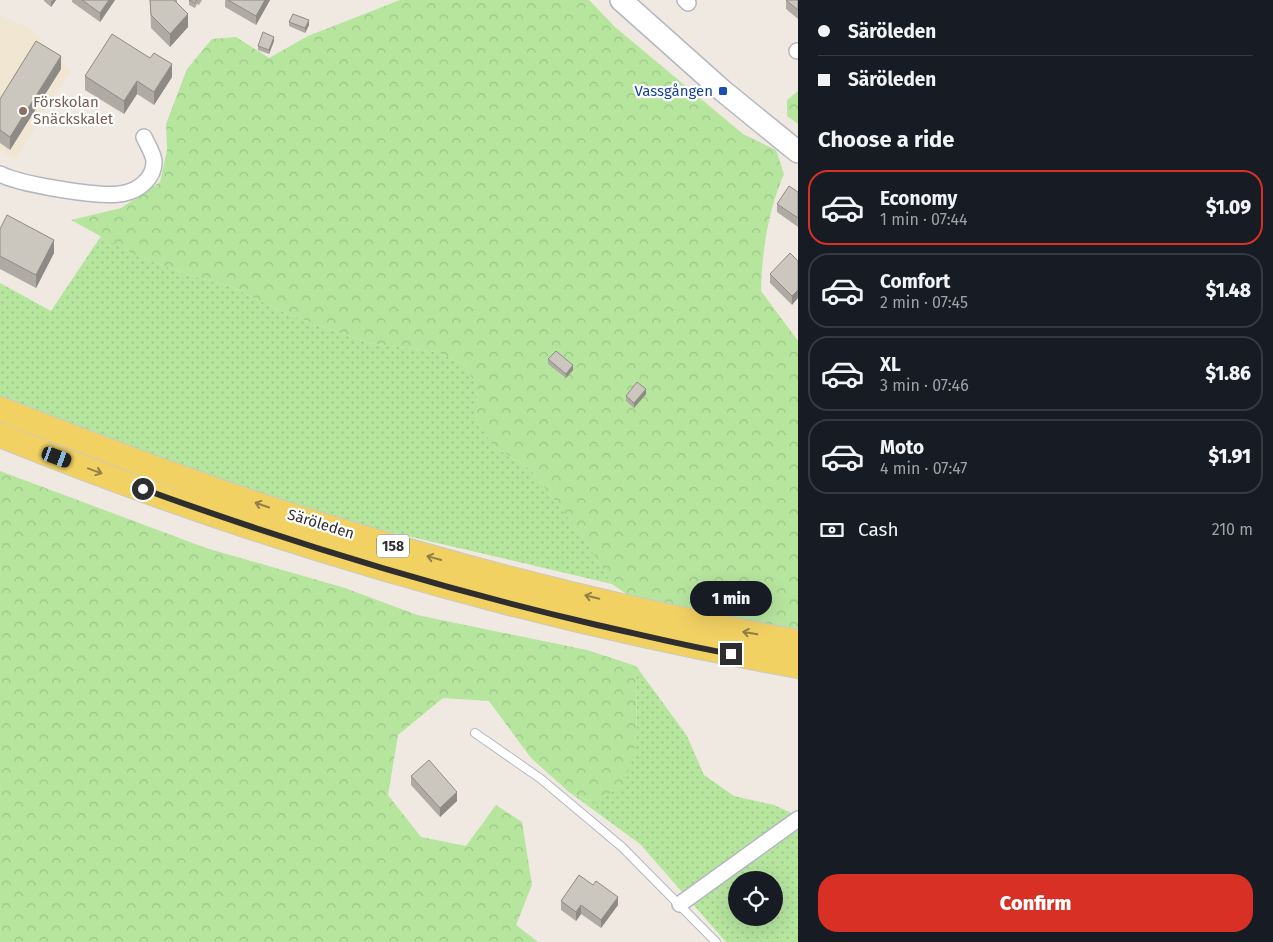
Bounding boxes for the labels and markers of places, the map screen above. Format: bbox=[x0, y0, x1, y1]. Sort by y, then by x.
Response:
place label: Vassgången bbox=[634, 82, 713, 100]
marker: Vassgången bbox=[717, 85, 729, 97]
place label: Förskolan Snäckskalet bbox=[33, 93, 114, 128]
marker: Förskolan Snäckskalet bbox=[17, 105, 29, 117]

